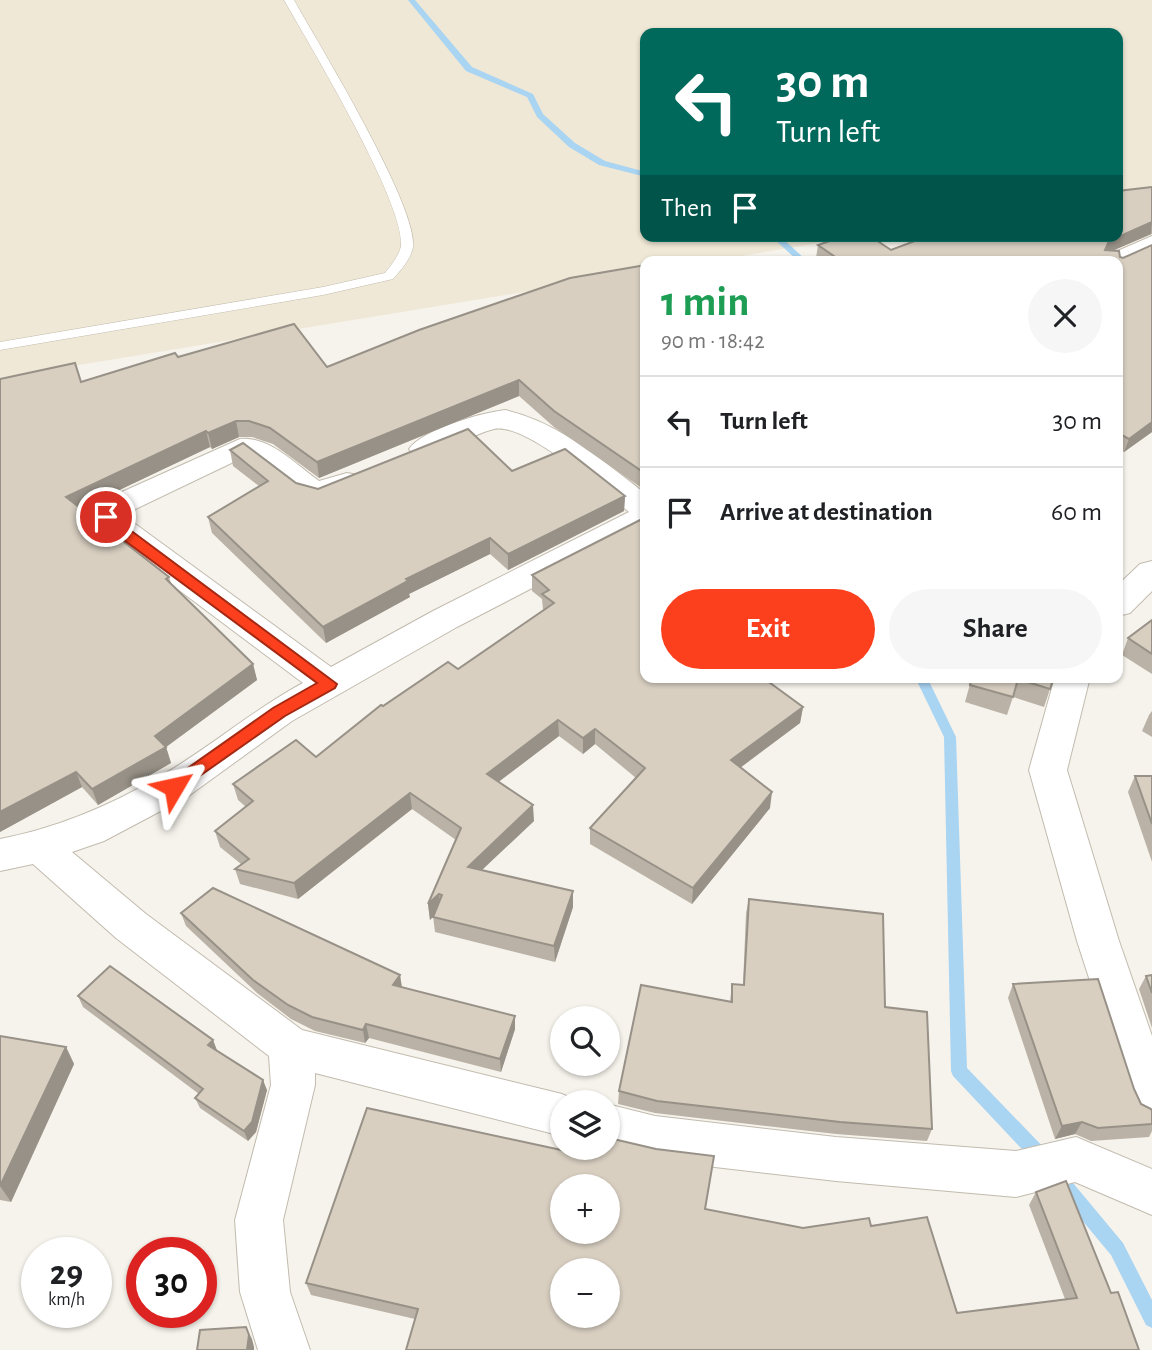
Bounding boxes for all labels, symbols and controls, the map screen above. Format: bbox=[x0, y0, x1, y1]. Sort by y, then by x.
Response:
icon: left bbox=[661, 56, 752, 147]
text: 30 m bbox=[776, 58, 870, 107]
text: Turn left bbox=[776, 116, 880, 148]
icon: arrive bbox=[726, 189, 764, 227]
text: Then bbox=[661, 195, 712, 221]
button: close bbox=[1028, 279, 1102, 353]
text: 1 min bbox=[661, 281, 750, 323]
text: 90 m · 18:42 bbox=[661, 330, 765, 353]
icon: left bbox=[661, 403, 699, 441]
text: Turn left bbox=[720, 408, 808, 434]
text: 30 m bbox=[1052, 408, 1102, 434]
pin bbox=[76, 487, 136, 547]
icon: arrive bbox=[661, 494, 699, 532]
icon: arrive bbox=[87, 498, 125, 536]
text: Arrive at destination bbox=[720, 499, 933, 525]
text: 60 m bbox=[1051, 499, 1102, 525]
button: Exit bbox=[661, 589, 875, 669]
button: Share bbox=[889, 589, 1102, 669]
position arrow bbox=[137, 750, 211, 824]
map controls bbox=[550, 1006, 620, 1328]
button: search bbox=[550, 1006, 620, 1076]
button: layers bbox=[550, 1090, 620, 1160]
button: + bbox=[550, 1174, 620, 1244]
speed limit sign: 30 bbox=[126, 1237, 217, 1328]
text: 29 bbox=[50, 1256, 83, 1291]
button: − bbox=[550, 1258, 620, 1328]
text: km/h bbox=[48, 1291, 85, 1309]

